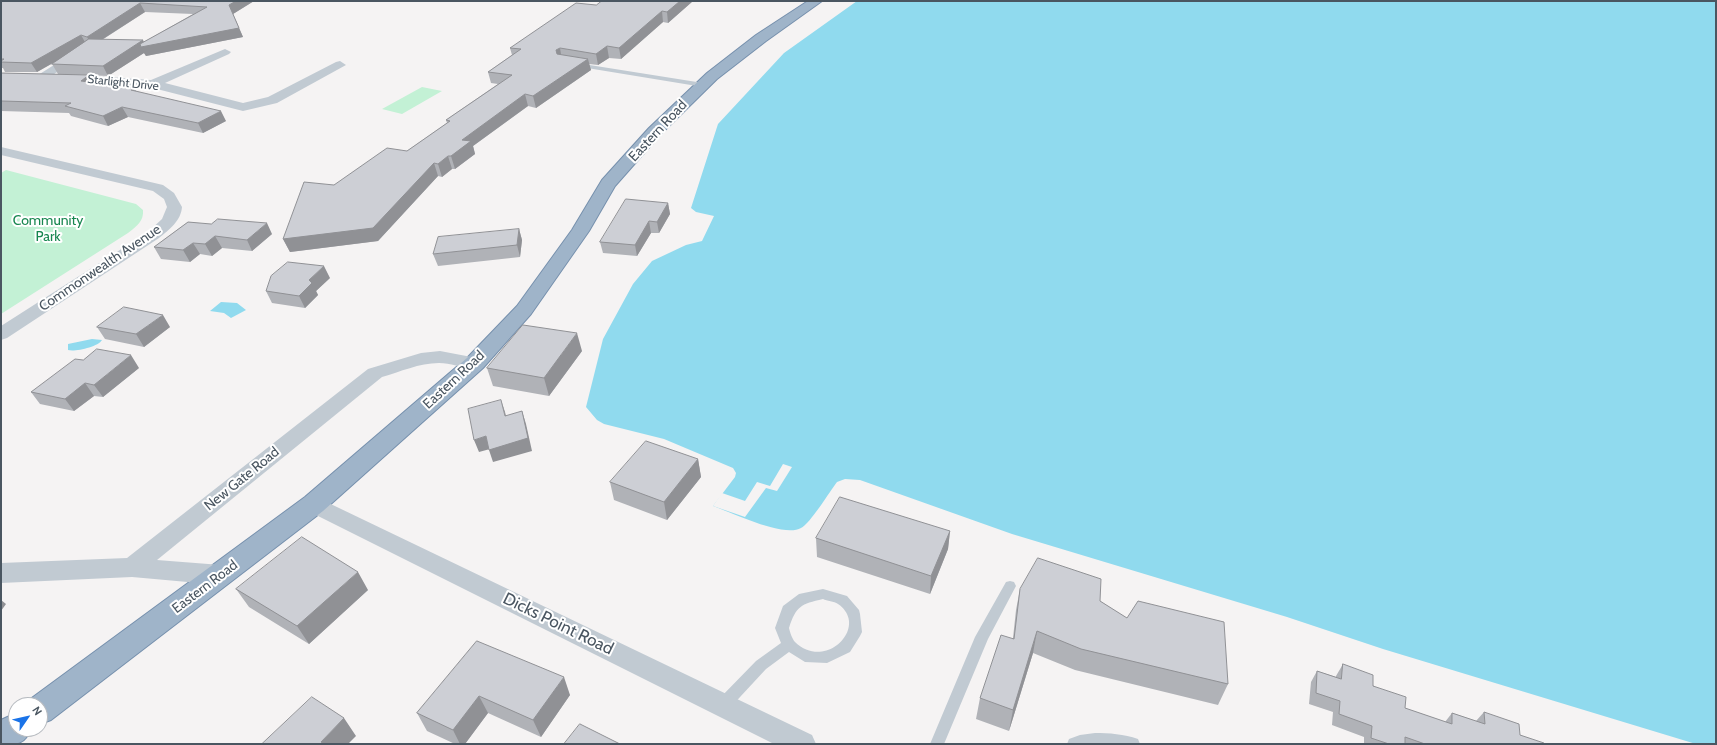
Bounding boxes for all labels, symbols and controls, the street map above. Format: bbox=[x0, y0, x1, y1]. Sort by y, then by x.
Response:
street label: Starlight Drive bbox=[87, 72, 159, 94]
street label: Eastern Road bbox=[625, 97, 691, 165]
park label: Community Park bbox=[13, 213, 83, 246]
street label: Commonwealth Avenue bbox=[36, 221, 164, 315]
street label: Eastern Road bbox=[420, 347, 488, 413]
street label: New Gate Road bbox=[201, 444, 283, 514]
street label: Eastern Road bbox=[169, 557, 241, 617]
street label: Dicks Point Road bbox=[499, 588, 617, 660]
north arrow bbox=[8, 697, 48, 737]
text: N bbox=[29, 704, 45, 718]

